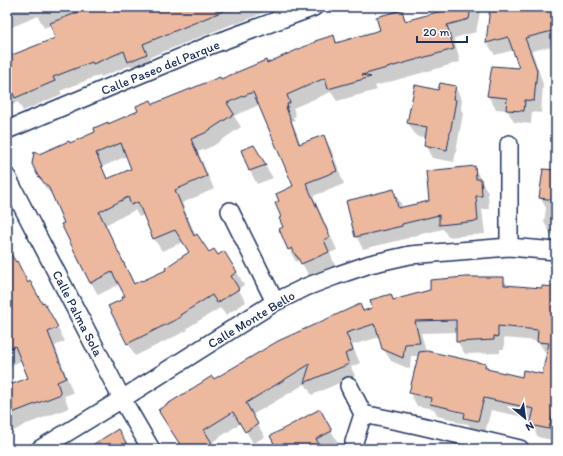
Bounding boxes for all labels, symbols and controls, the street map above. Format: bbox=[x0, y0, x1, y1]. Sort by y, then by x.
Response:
scale bar bbox=[417, 18, 467, 44]
text: 20 m bbox=[423, 25, 450, 39]
street label: Calle Paseo del Parque bbox=[99, 37, 222, 98]
street label: Calle Palma Sola bbox=[49, 268, 106, 359]
street label: Calle Monte Bello bbox=[205, 287, 298, 351]
north arrow bbox=[505, 398, 545, 438]
text: N bbox=[523, 419, 536, 434]

